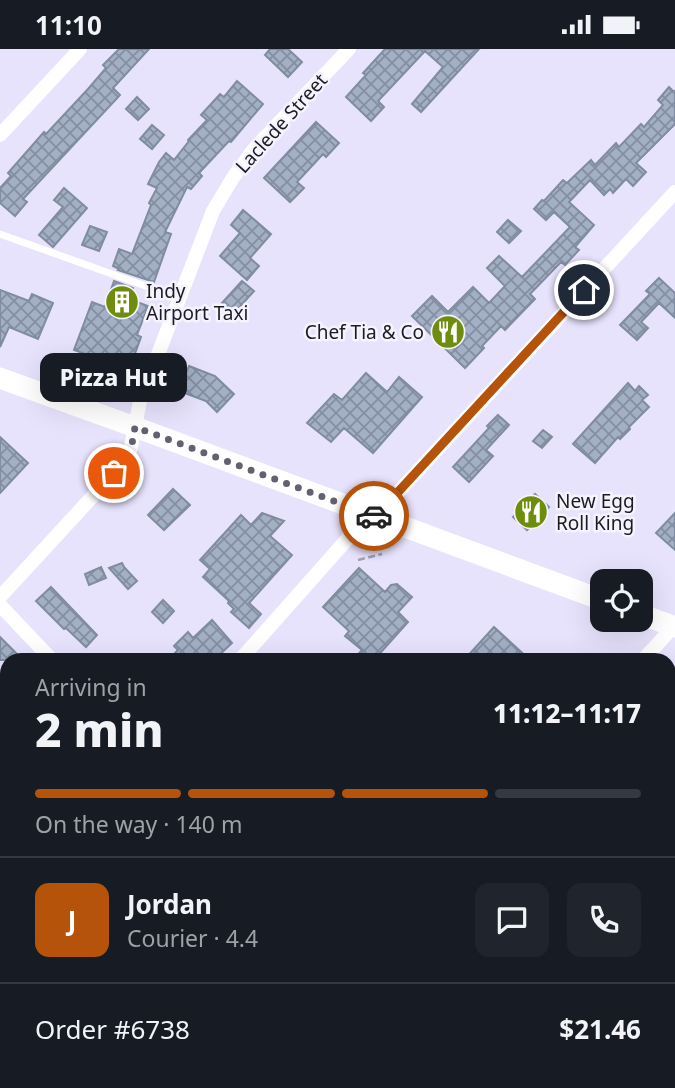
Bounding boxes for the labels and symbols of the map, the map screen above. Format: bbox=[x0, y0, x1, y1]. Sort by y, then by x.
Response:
street label: Laclede Street bbox=[229, 67, 333, 178]
pin bbox=[554, 260, 614, 320]
place label: Indy Airport Taxi bbox=[146, 278, 248, 326]
building icon: Indy Airport Taxi bbox=[103, 283, 141, 321]
restaurant icon: Chef Tia & Co bbox=[429, 313, 467, 351]
place label: Chef Tia & Co bbox=[305, 319, 424, 345]
callout: Pizza Hut bbox=[40, 354, 188, 403]
pin bbox=[84, 443, 144, 503]
courier bbox=[339, 481, 409, 551]
place label: New Egg Roll King bbox=[556, 488, 635, 536]
restaurant icon: New Egg Roll King bbox=[512, 493, 550, 531]

